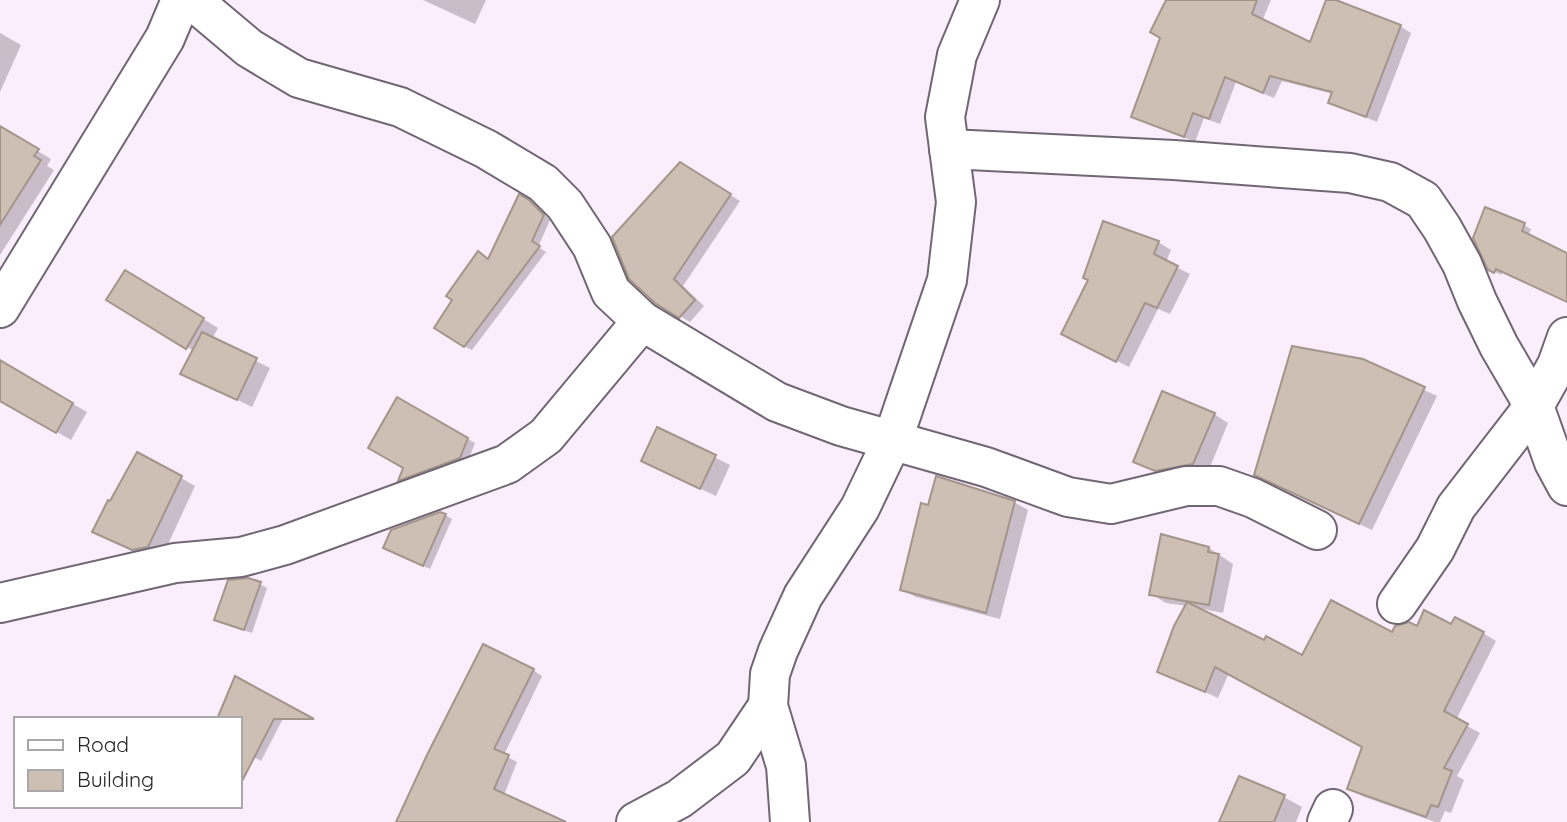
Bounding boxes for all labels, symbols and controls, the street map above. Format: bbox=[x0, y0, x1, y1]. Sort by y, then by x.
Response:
legend bbox=[14, 717, 242, 808]
text: Road bbox=[77, 731, 129, 757]
text: Building bbox=[77, 766, 154, 792]

